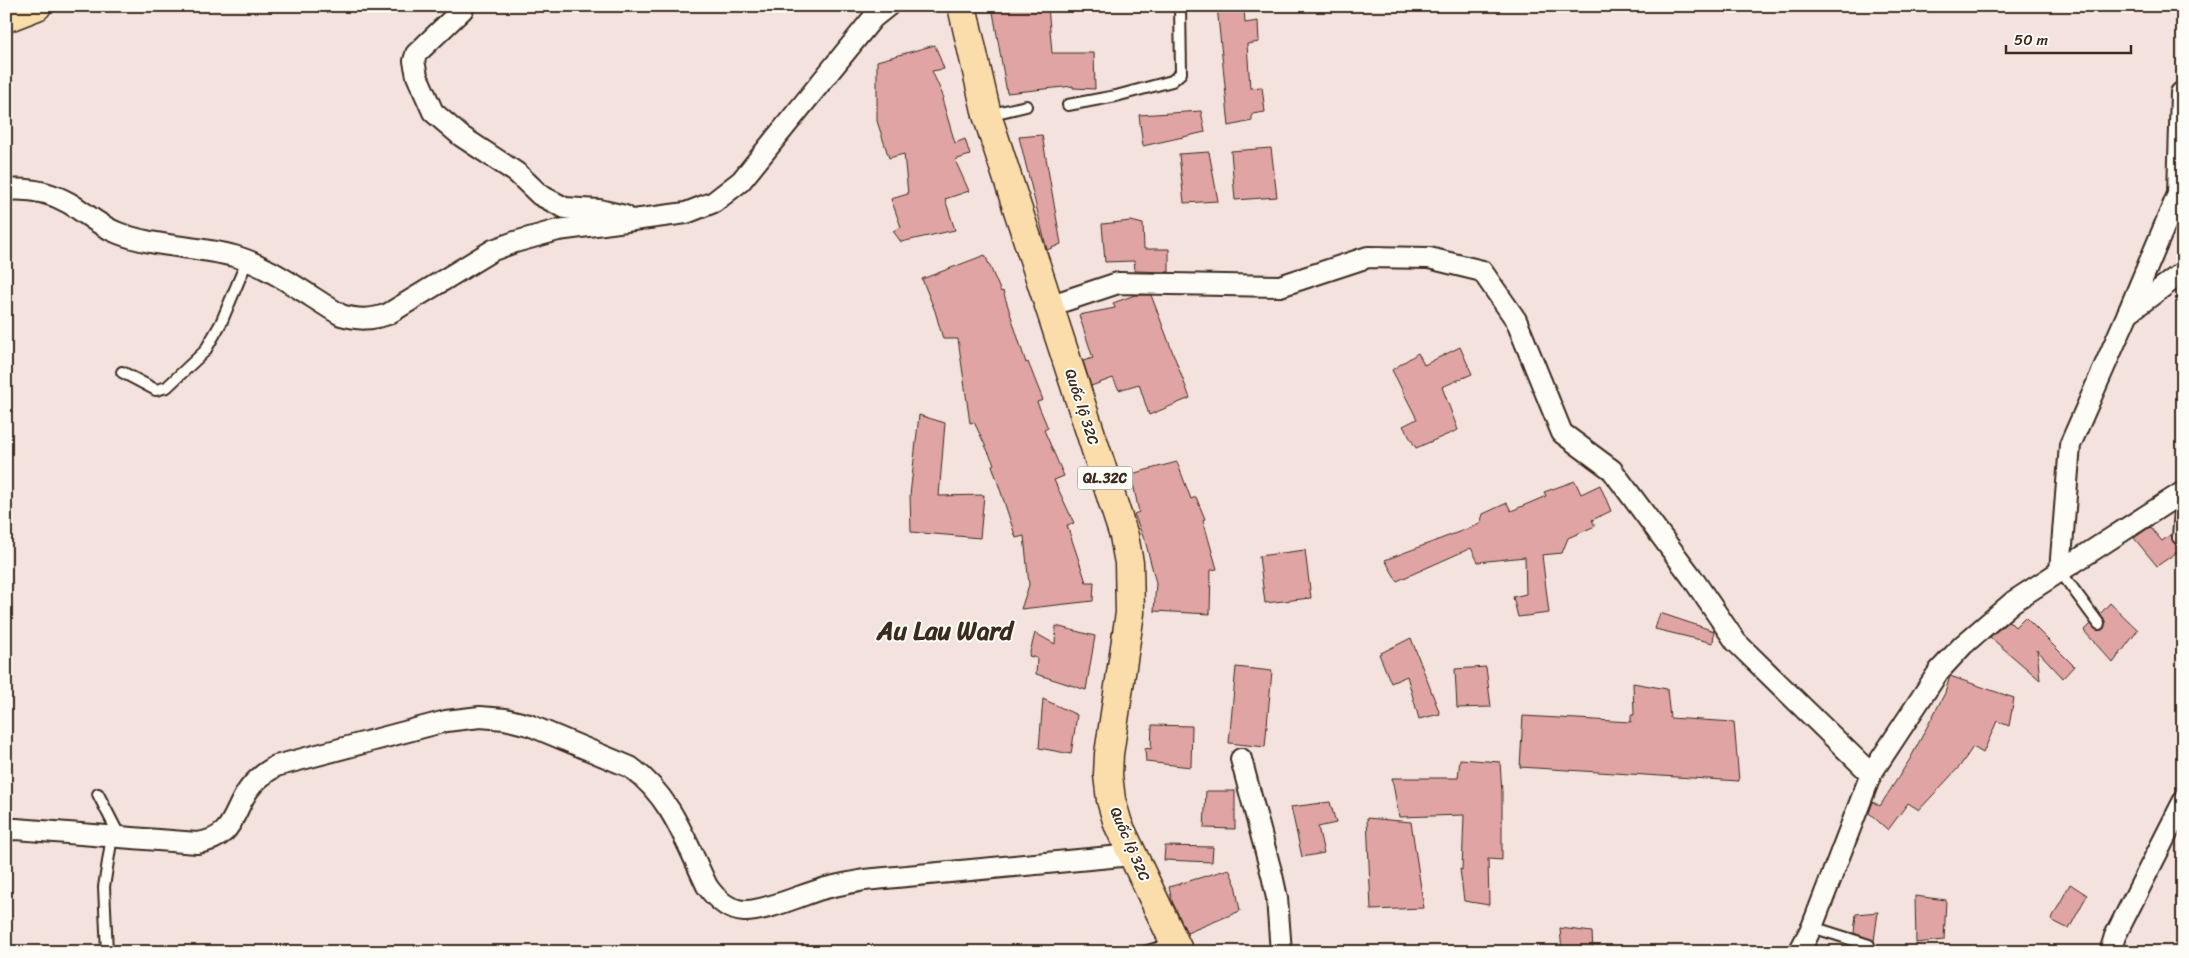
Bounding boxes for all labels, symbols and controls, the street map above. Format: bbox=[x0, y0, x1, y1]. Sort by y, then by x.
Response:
scale bar bbox=[2006, 22, 2132, 54]
text: 50 m bbox=[2014, 27, 2049, 53]
street label: Quốc lộ 32C bbox=[1057, 366, 1107, 449]
road number: QL.32C bbox=[1078, 466, 1132, 489]
district label: Au Lau Ward bbox=[876, 608, 1015, 653]
street label: Quốc lộ 32C bbox=[1103, 803, 1158, 886]

